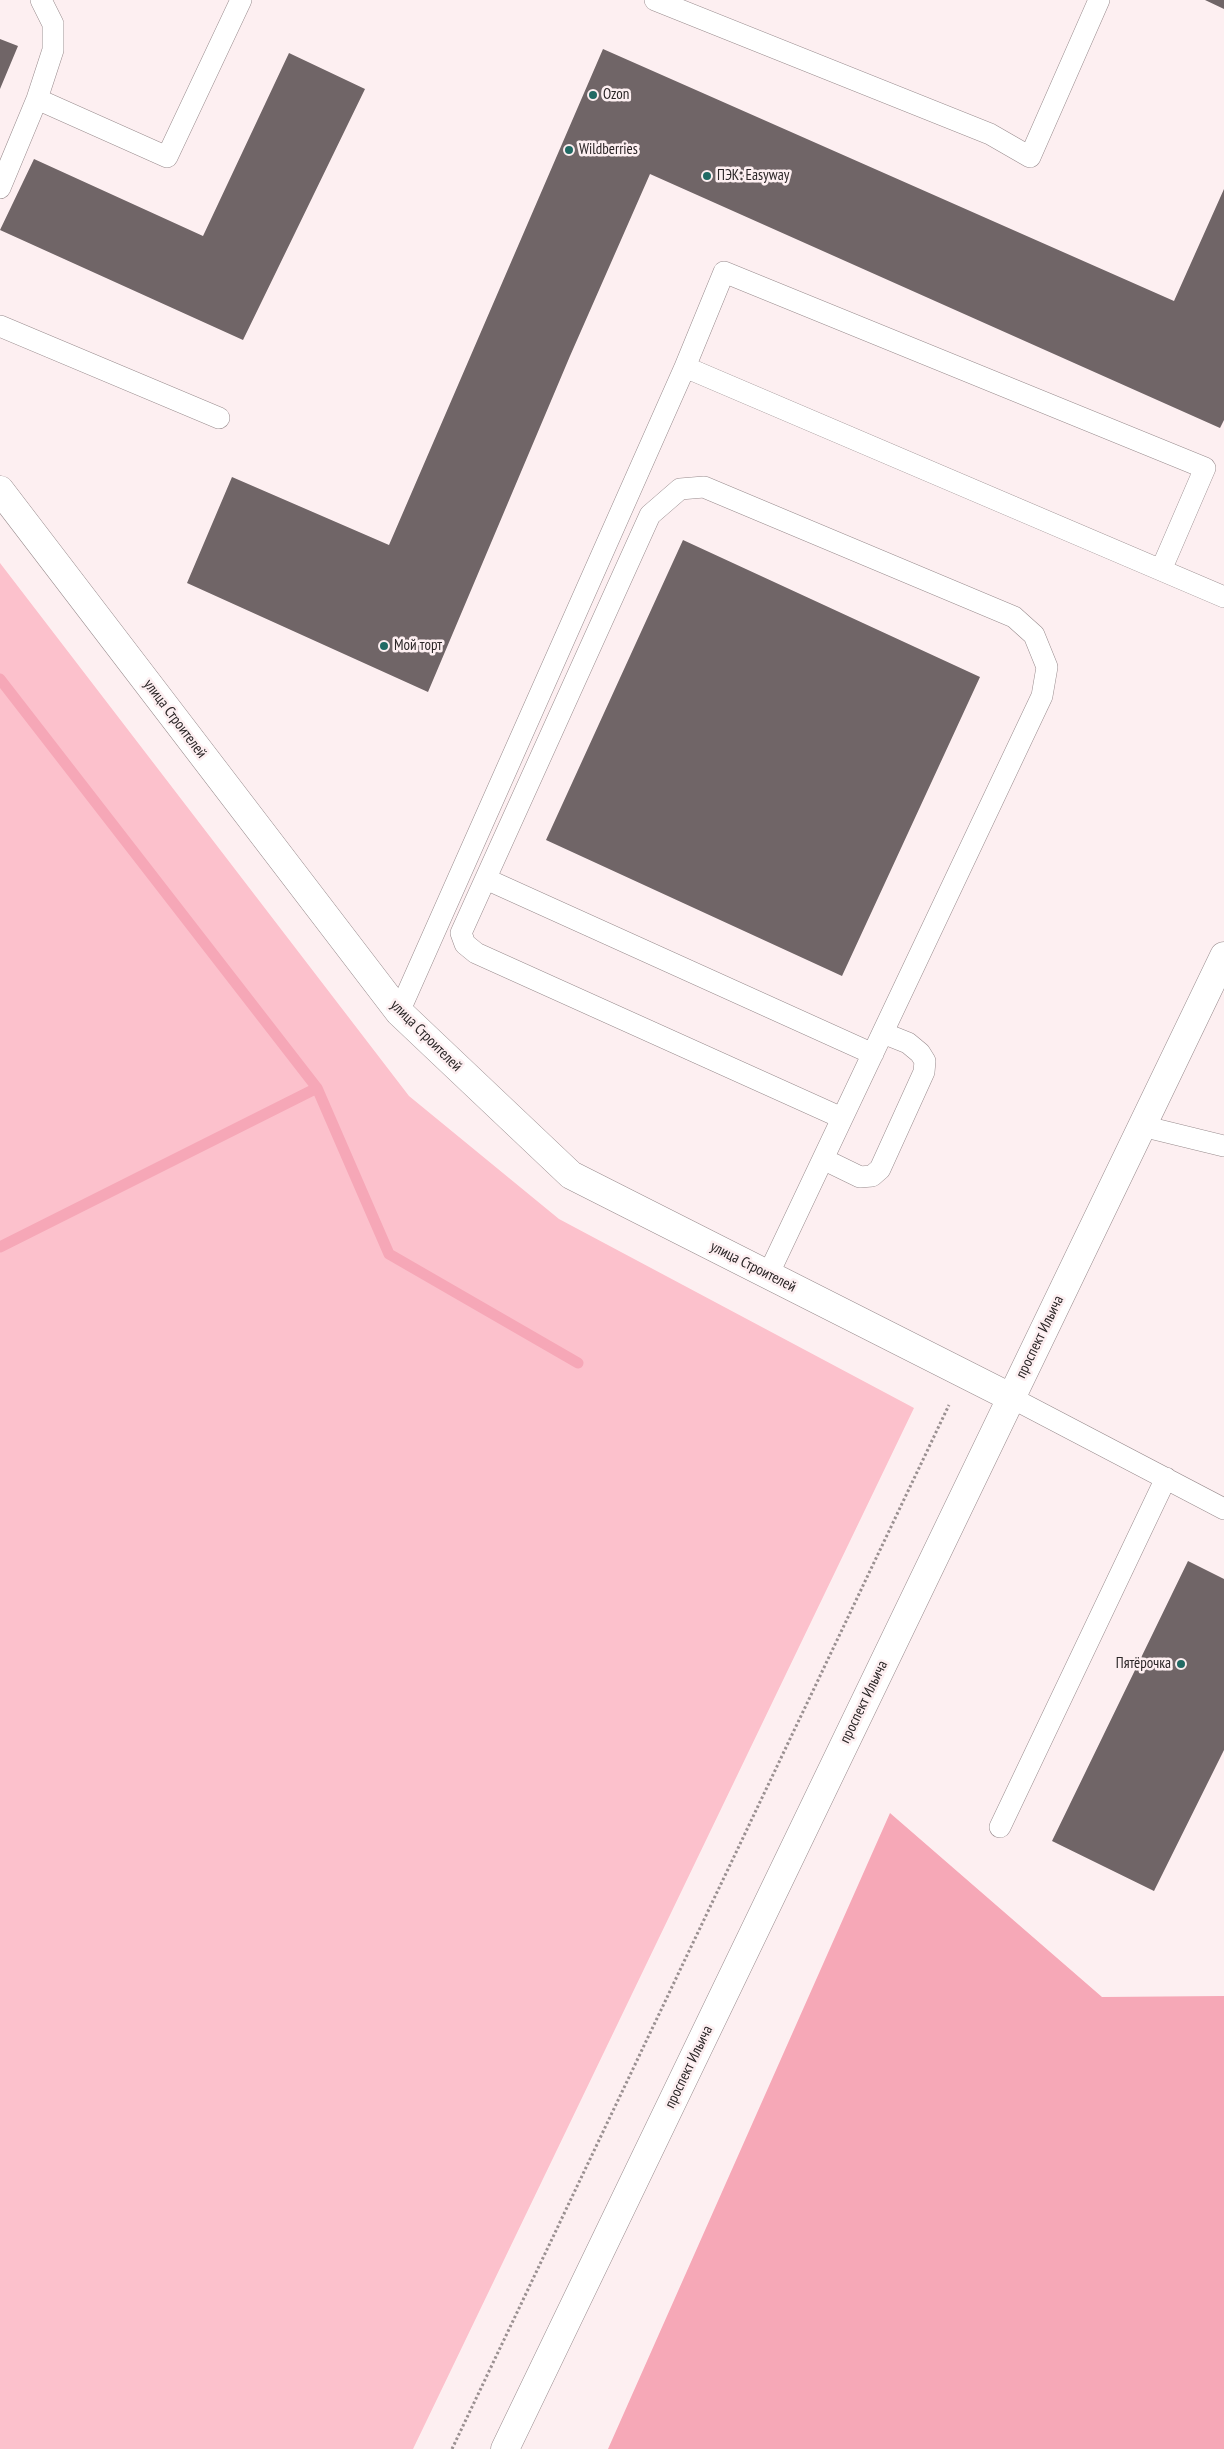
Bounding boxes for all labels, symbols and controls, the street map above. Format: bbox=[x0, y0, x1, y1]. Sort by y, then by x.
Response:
place label: Ozon bbox=[603, 86, 629, 104]
marker: Ozon bbox=[587, 89, 599, 101]
place label: Wildberries bbox=[579, 141, 638, 159]
marker: Wildberries bbox=[563, 144, 575, 156]
place label: ПЭК: Easyway bbox=[717, 167, 789, 185]
marker: ПЭК: Easyway bbox=[701, 170, 713, 182]
place label: Мой торт bbox=[394, 637, 442, 655]
marker: Мой торт bbox=[378, 640, 390, 652]
street label: улица Строителей bbox=[140, 676, 210, 762]
street label: улица Строителей bbox=[386, 996, 466, 1076]
street label: улица Строителей bbox=[707, 1238, 799, 1296]
street label: проспект Ильича bbox=[1012, 1293, 1068, 1381]
place label: Пятёрочка bbox=[1116, 1655, 1171, 1673]
street label: проспект Ильича bbox=[836, 1658, 892, 1746]
marker: Пятёрочка bbox=[1175, 1658, 1187, 1670]
street label: проспект Ильича bbox=[661, 2023, 717, 2111]

